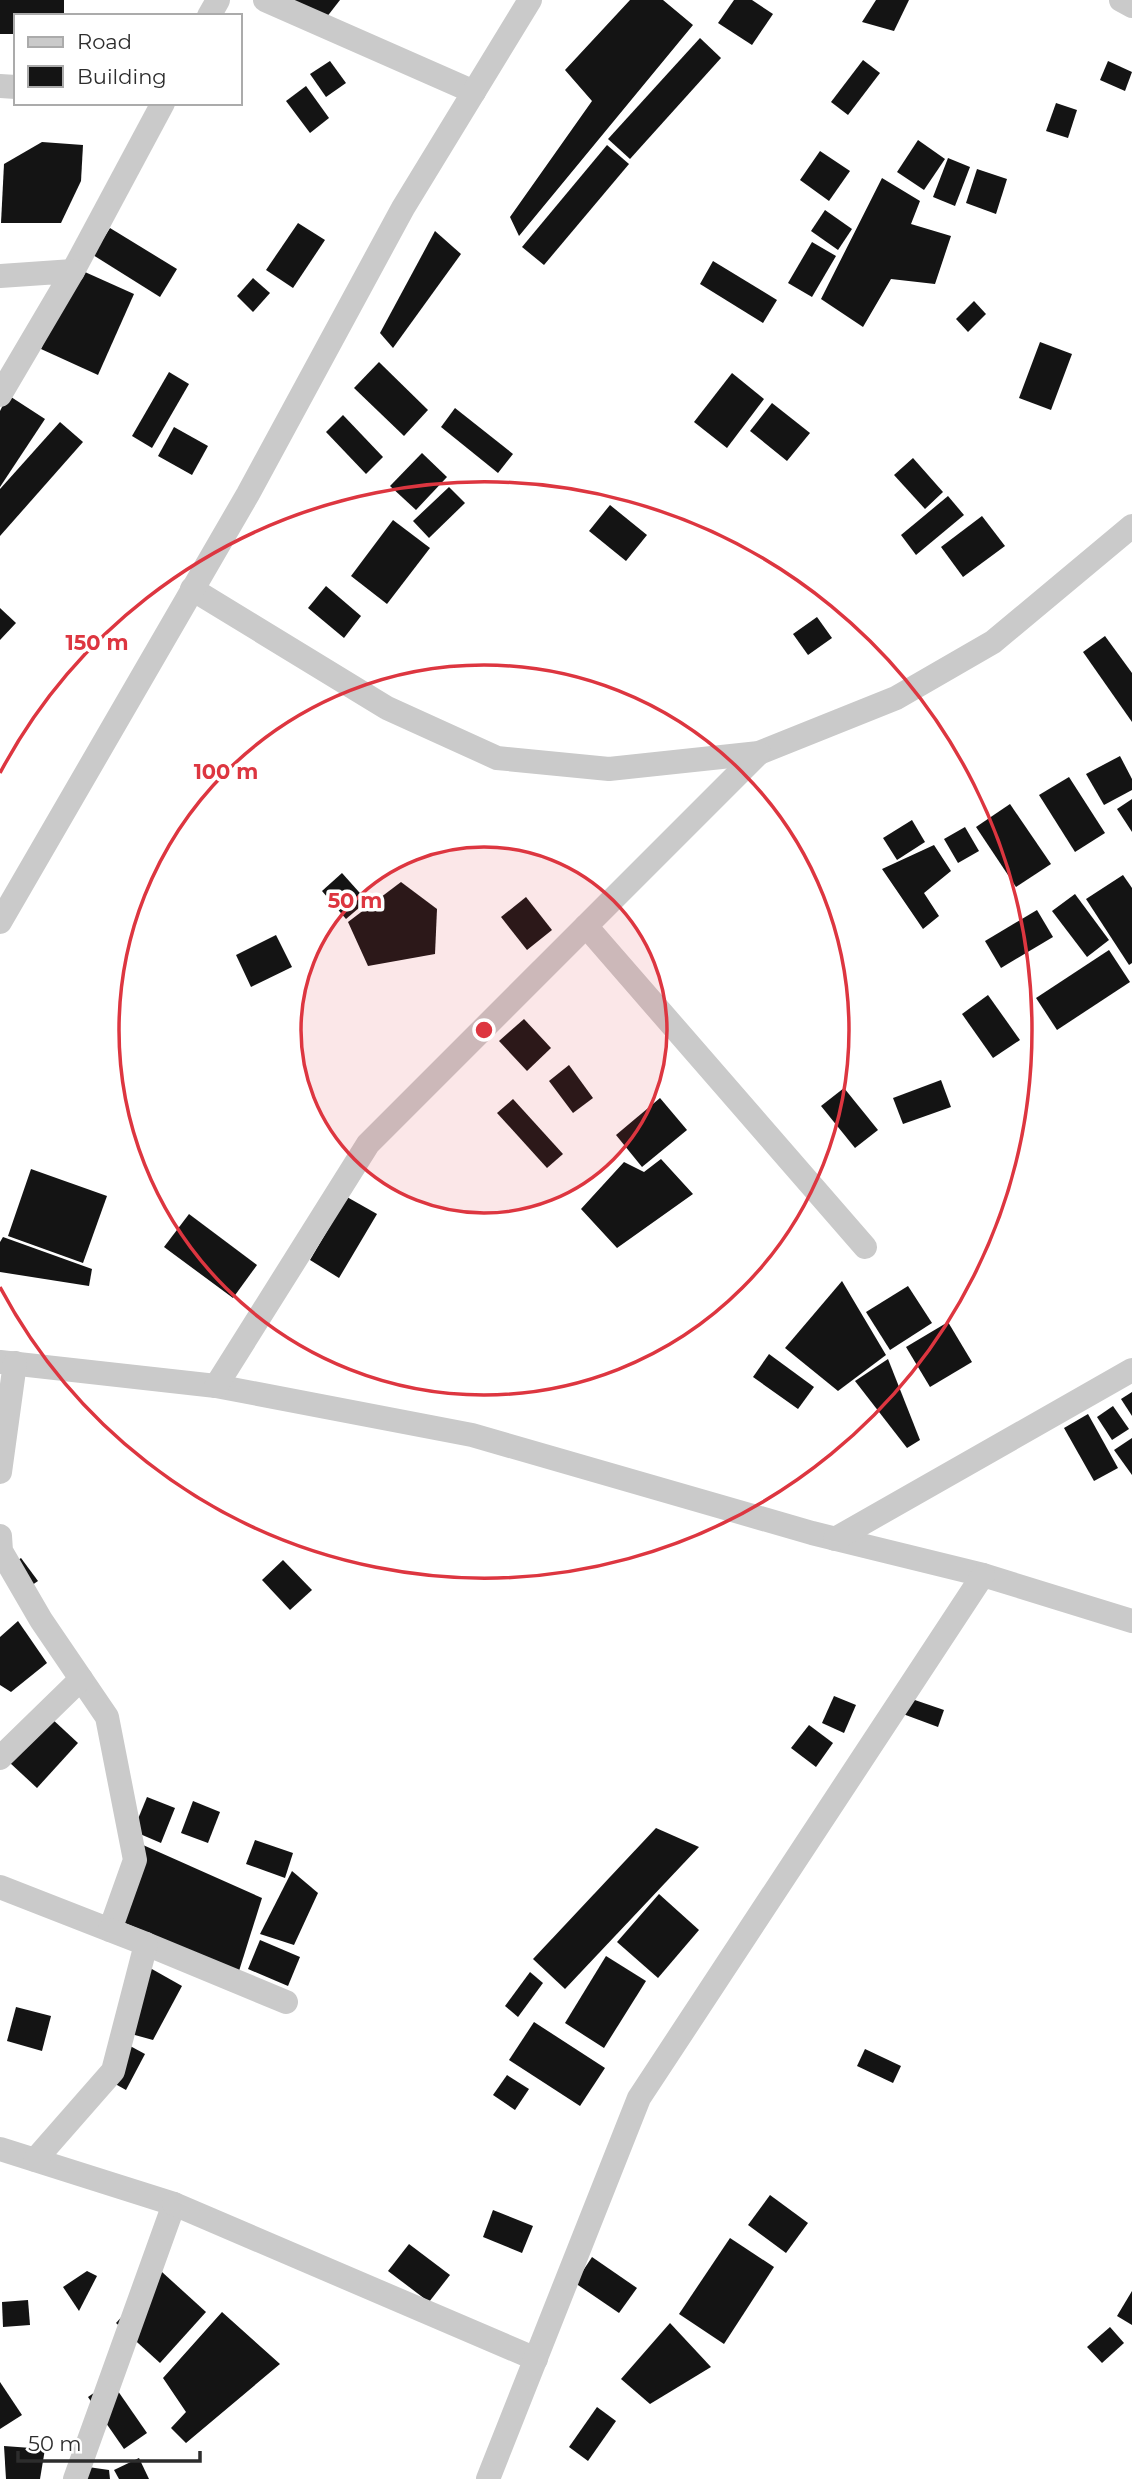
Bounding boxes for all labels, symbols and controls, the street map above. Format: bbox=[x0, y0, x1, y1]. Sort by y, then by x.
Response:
legend bbox=[14, 14, 242, 105]
text: Road bbox=[77, 29, 132, 54]
text: Building bbox=[77, 64, 167, 89]
text: 150 m bbox=[66, 630, 128, 655]
text: 100 m bbox=[194, 759, 258, 784]
text: 50 m bbox=[328, 888, 382, 913]
centre of rings bbox=[472, 1018, 496, 1042]
scale bar bbox=[18, 2420, 200, 2464]
text: 50 m bbox=[28, 2431, 82, 2456]

